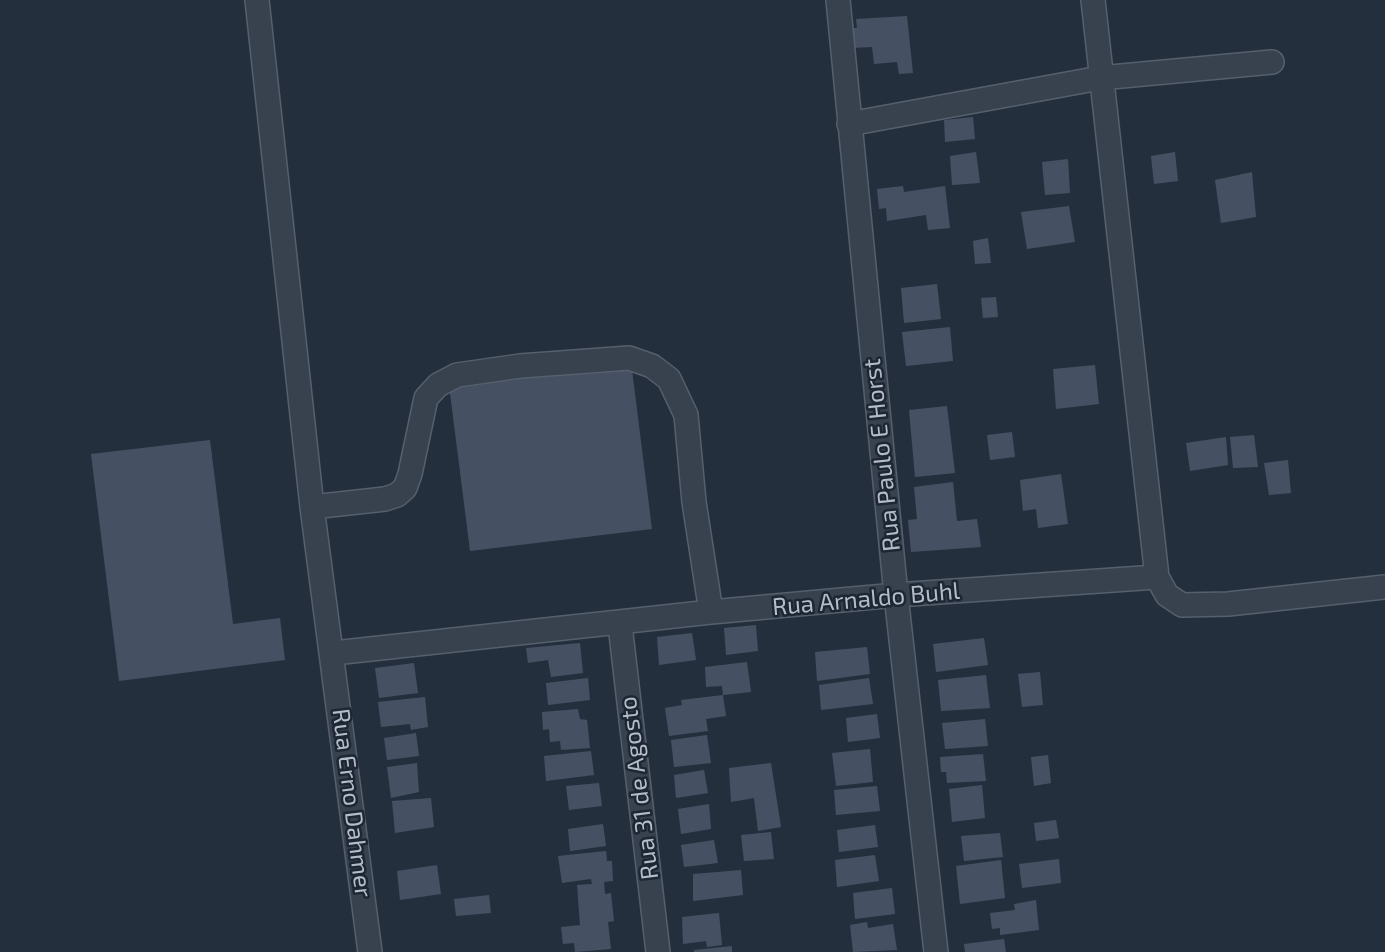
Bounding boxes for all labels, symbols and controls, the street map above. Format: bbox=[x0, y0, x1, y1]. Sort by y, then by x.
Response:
street label: Rua Paulo E Horst bbox=[858, 357, 906, 553]
street label: Rua Arnaldo Buhl bbox=[771, 576, 961, 622]
street label: Rua 31 de Agosto bbox=[613, 695, 665, 881]
street label: Rua Erno Dahmer bbox=[326, 707, 378, 899]

